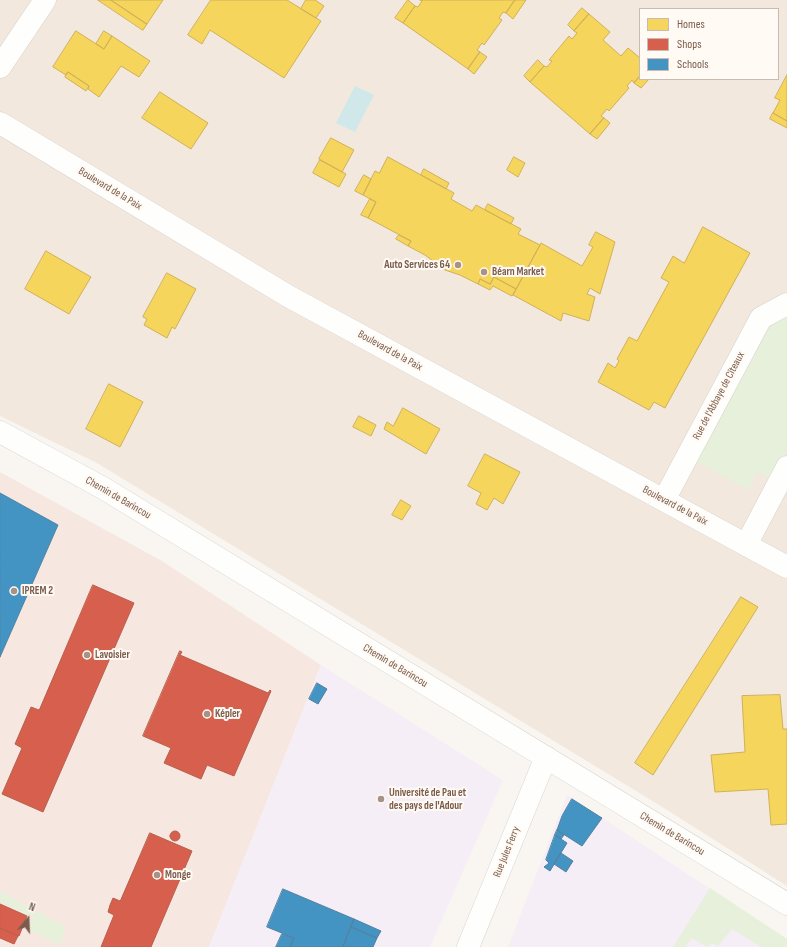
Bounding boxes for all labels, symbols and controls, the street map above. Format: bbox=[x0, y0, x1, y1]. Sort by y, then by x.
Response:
legend bbox=[639, 8, 779, 80]
text: Homes bbox=[677, 17, 705, 32]
text: Shops bbox=[677, 37, 702, 52]
text: Schools bbox=[677, 57, 709, 72]
street label: Boulevard de la Paix bbox=[76, 165, 144, 213]
place label: Auto Services 64 bbox=[384, 258, 450, 272]
marker: Auto Services 64 bbox=[453, 260, 463, 270]
place label: Béarn Market bbox=[492, 265, 544, 279]
marker: Béarn Market bbox=[479, 267, 489, 277]
street label: Boulevard de la Paix bbox=[355, 328, 425, 374]
street label: Rue de l'Abbaye de Cîteaux bbox=[690, 350, 748, 442]
street label: Chemin de Barincou bbox=[83, 474, 153, 522]
street label: Boulevard de la Paix bbox=[640, 483, 710, 529]
place label: IPREM 2 bbox=[22, 584, 53, 598]
marker: IPREM 2 bbox=[9, 586, 19, 596]
street label: Chemin de Barincou bbox=[360, 641, 430, 691]
place label: Lavoisier bbox=[95, 648, 130, 662]
marker: Lavoisier bbox=[82, 650, 92, 660]
place label: Képler bbox=[215, 707, 240, 721]
marker: Képler bbox=[202, 709, 212, 719]
place label: Université de Pau et des pays de l'Adour bbox=[389, 786, 466, 812]
marker: Université de Pau et des pays de l'Adour bbox=[376, 794, 386, 804]
street label: Chemin de Barincou bbox=[637, 809, 707, 859]
street label: Rue Jules Ferry bbox=[491, 825, 523, 879]
place label: Monge bbox=[165, 868, 191, 882]
marker: Monge bbox=[152, 870, 162, 880]
north arrow bbox=[8, 899, 48, 939]
text: N bbox=[27, 900, 37, 914]

